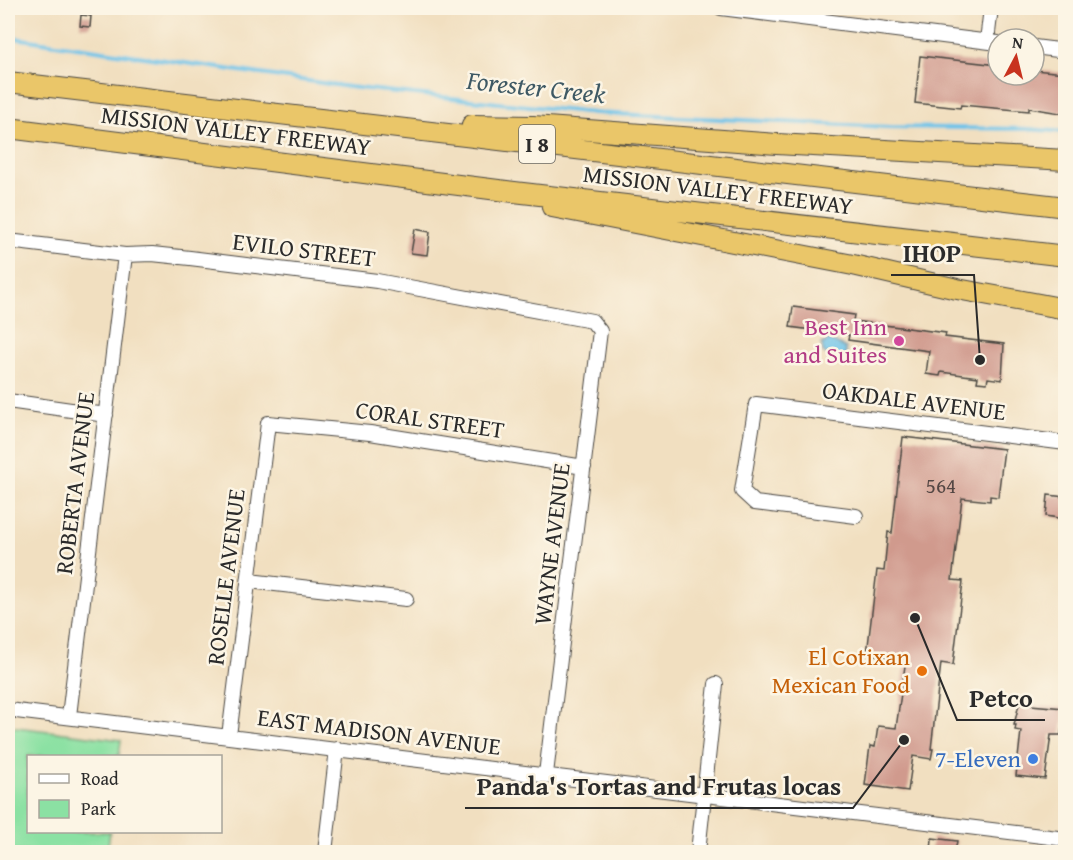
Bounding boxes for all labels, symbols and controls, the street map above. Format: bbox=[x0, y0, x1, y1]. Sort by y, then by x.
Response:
north arrow bbox=[986, 27, 1046, 87]
text: N bbox=[1011, 30, 1025, 55]
water label: Forester Creek bbox=[464, 60, 607, 113]
street label: MISSION VALLEY FREEWAY bbox=[99, 97, 373, 164]
road number: I 8 bbox=[519, 125, 555, 163]
street label: MISSION VALLEY FREEWAY bbox=[581, 156, 855, 223]
street label: EVILO STREET bbox=[231, 223, 377, 276]
callout: IHOP bbox=[891, 231, 974, 275]
text: IHOP bbox=[903, 233, 961, 272]
place label: Best Inn and Suites bbox=[783, 309, 888, 372]
marker: Best Inn and Suites bbox=[892, 334, 906, 348]
street label: OAKDALE AVENUE bbox=[820, 372, 1008, 429]
street label: ROBERTA AVENUE bbox=[46, 390, 103, 576]
street label: CORAL STREET bbox=[354, 392, 507, 447]
street label: WAYNE AVENUE bbox=[524, 461, 579, 627]
house number: 564 bbox=[926, 470, 956, 501]
street label: ROSELLE AVENUE bbox=[197, 487, 254, 667]
place label: El Cotixan Mexican Food bbox=[772, 639, 911, 702]
marker: El Cotixan Mexican Food bbox=[915, 664, 929, 678]
callout: Petco bbox=[957, 676, 1045, 720]
text: Petco bbox=[969, 678, 1033, 717]
street label: EAST MADISON AVENUE bbox=[255, 699, 503, 764]
place label: 7-Eleven bbox=[935, 741, 1022, 776]
marker: 7-Eleven bbox=[1026, 752, 1040, 766]
legend bbox=[27, 755, 222, 833]
callout: Panda's Tortas and Frutas locas bbox=[465, 764, 853, 808]
text: Road bbox=[81, 765, 119, 792]
text: Panda's Tortas and Frutas locas bbox=[477, 766, 841, 805]
text: Park bbox=[81, 795, 117, 822]

